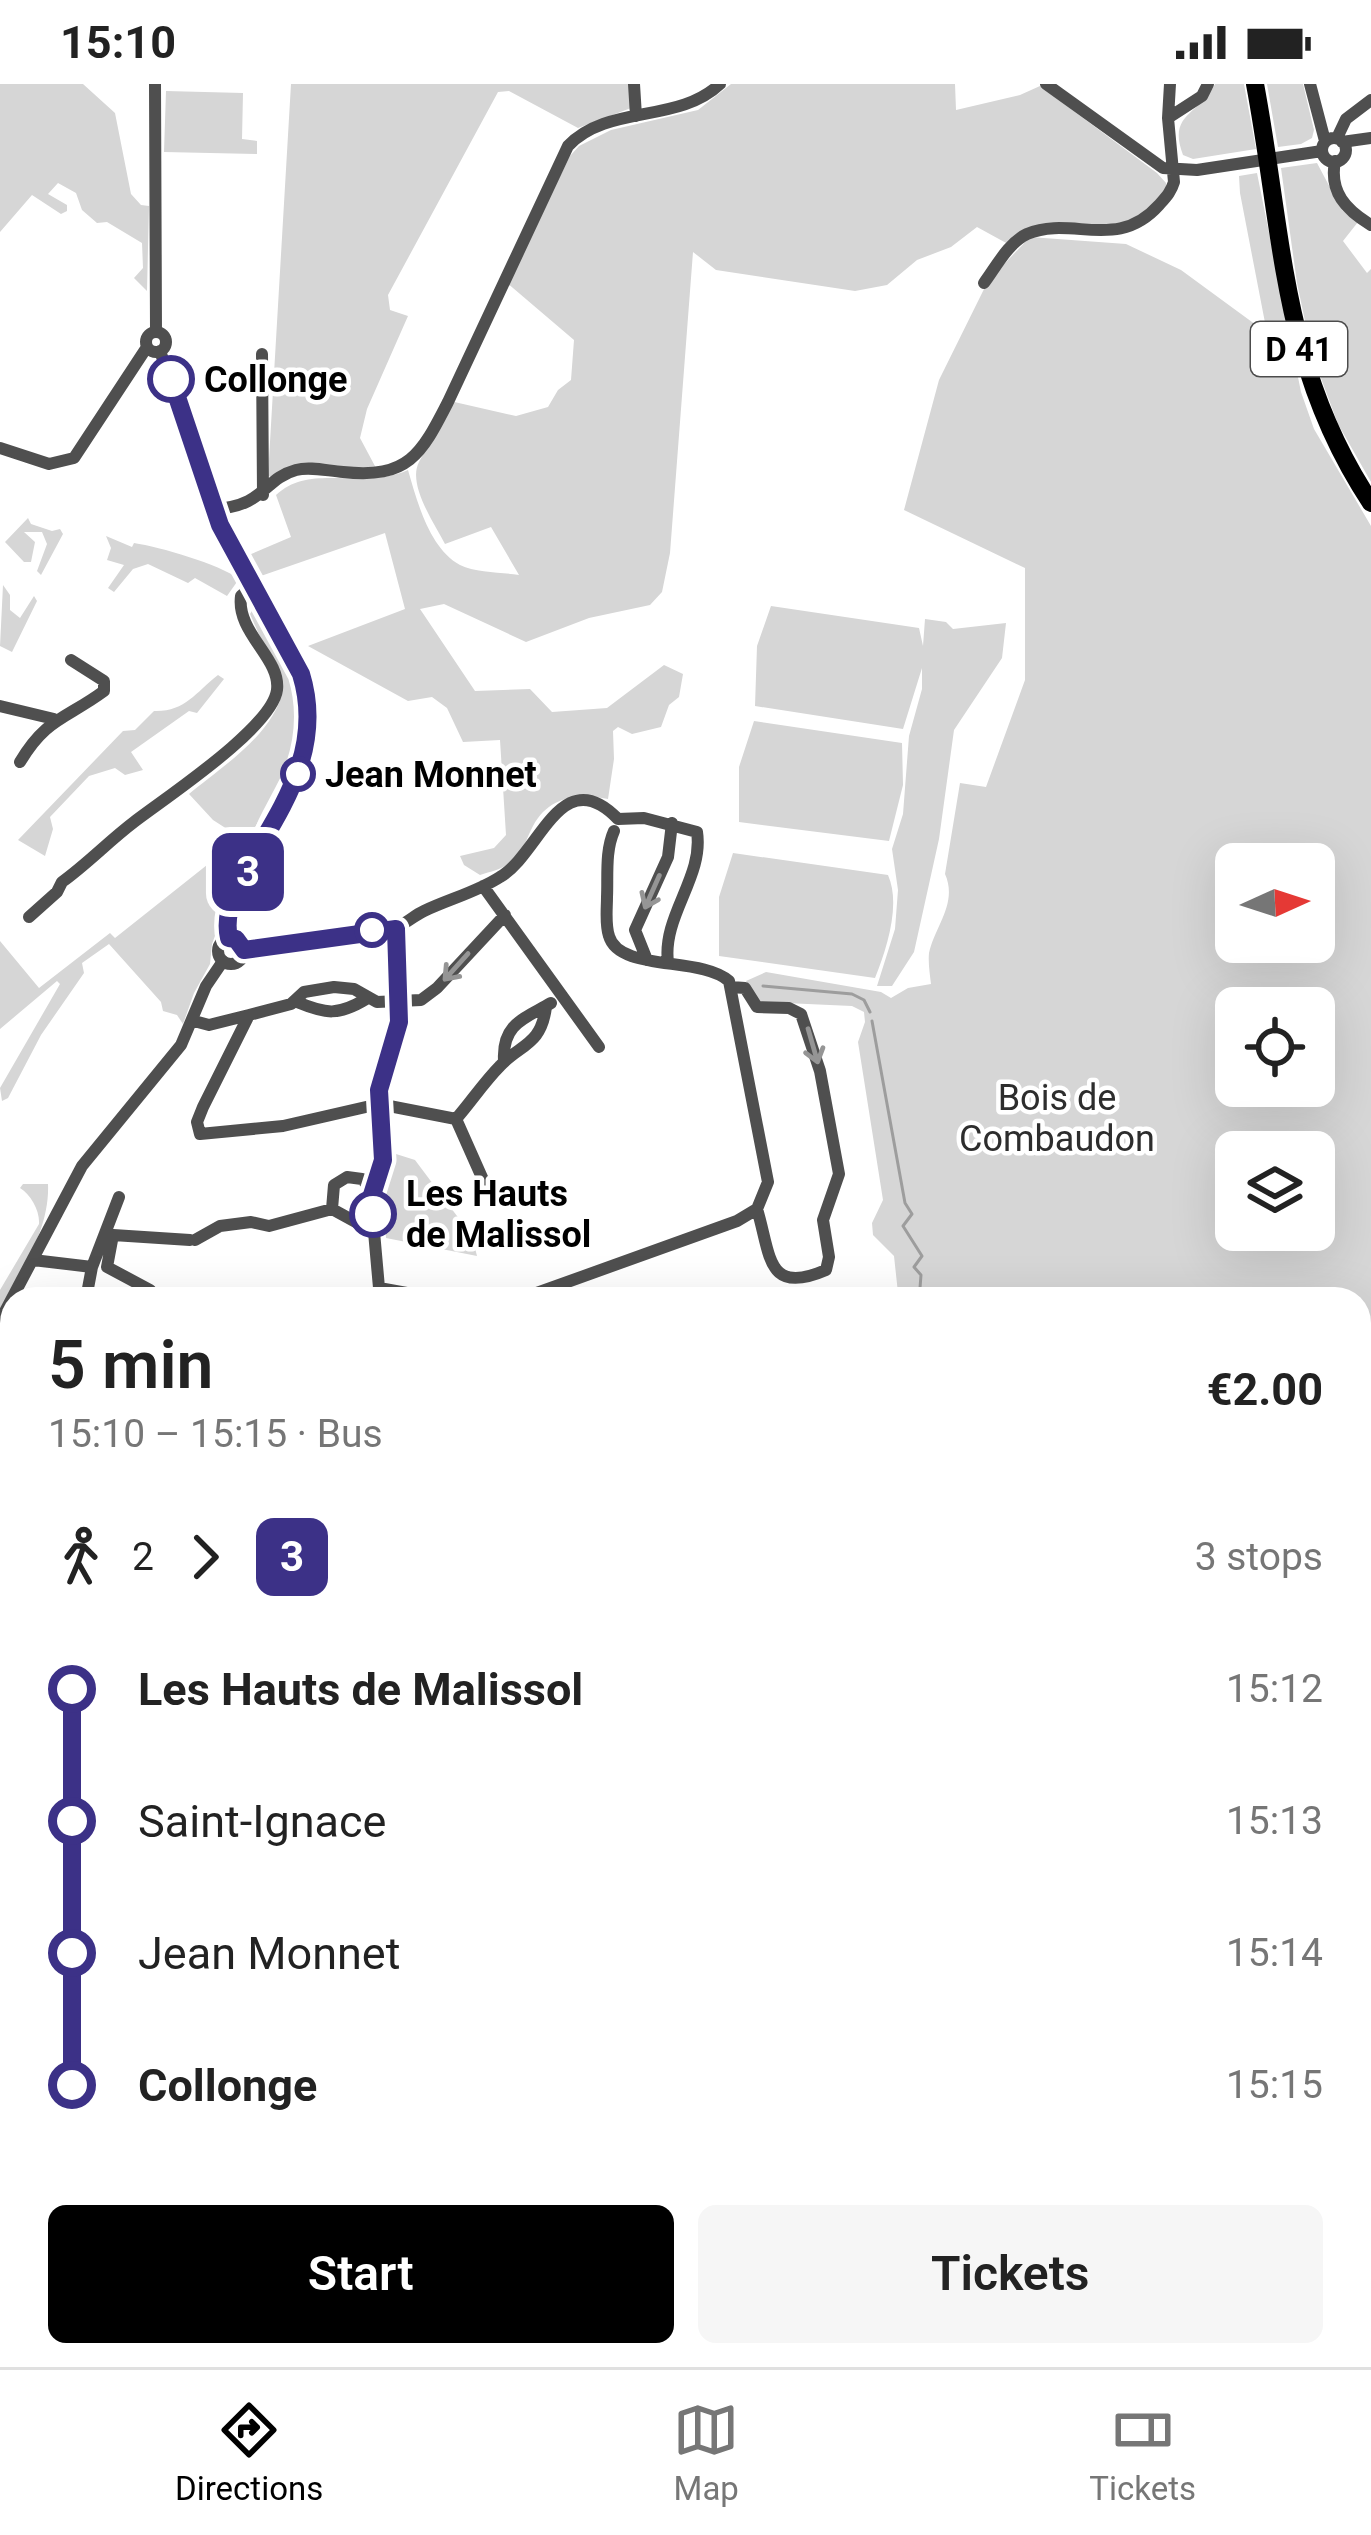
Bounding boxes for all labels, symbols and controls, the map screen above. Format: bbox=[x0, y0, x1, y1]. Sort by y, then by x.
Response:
text: 15:10 bbox=[60, 16, 176, 69]
road number: D 41 bbox=[1251, 322, 1347, 376]
marker: Collonge bbox=[149, 357, 193, 401]
place label: Collonge bbox=[204, 359, 347, 401]
place label: Jean Monnet bbox=[325, 754, 537, 796]
marker: Jean Monnet bbox=[282, 758, 314, 790]
line badge: 3 bbox=[209, 833, 287, 911]
north arrow bbox=[1215, 843, 1335, 963]
map controls bbox=[1215, 843, 1335, 1251]
text: 3 bbox=[236, 847, 260, 896]
one-way arrow bbox=[640, 873, 662, 909]
unlabelled marker bbox=[356, 914, 388, 946]
one-way arrow bbox=[443, 952, 470, 982]
button: locate bbox=[1215, 987, 1335, 1107]
one-way arrow bbox=[803, 1026, 825, 1064]
park label: Bois de Combaudon bbox=[959, 1077, 1155, 1160]
button: layers bbox=[1215, 1131, 1335, 1251]
place label: Les Hauts de Malissol bbox=[406, 1173, 591, 1256]
marker: Les Hauts de Malissol bbox=[351, 1192, 395, 1236]
text: 5 min bbox=[48, 1327, 213, 1404]
text: €2.00 bbox=[1207, 1363, 1323, 1416]
text: 15:10 – 15:15 · Bus bbox=[48, 1411, 383, 1457]
icon: walk bbox=[48, 1524, 114, 1590]
icon: forward bbox=[172, 1524, 238, 1590]
text: 3 bbox=[280, 1532, 304, 1581]
text: 2 bbox=[132, 1534, 154, 1580]
text: 3 stops bbox=[1195, 1534, 1323, 1580]
text: Les Hauts de Malissol bbox=[138, 1663, 583, 1716]
text: 15:12 bbox=[1226, 1666, 1323, 1712]
text: Saint-Ignace bbox=[138, 1795, 386, 1848]
text: 15:13 bbox=[1226, 1798, 1323, 1844]
text: Jean Monnet bbox=[138, 1927, 400, 1980]
text: 15:14 bbox=[1226, 1930, 1323, 1976]
text: Collonge bbox=[138, 2059, 317, 2112]
text: 15:15 bbox=[1226, 2062, 1323, 2108]
button: Start bbox=[48, 2205, 674, 2343]
button: Tickets bbox=[698, 2205, 1323, 2343]
tab: Directions bbox=[175, 2397, 323, 2508]
tab: Map bbox=[673, 2397, 739, 2508]
tab: Tickets bbox=[1089, 2397, 1196, 2508]

